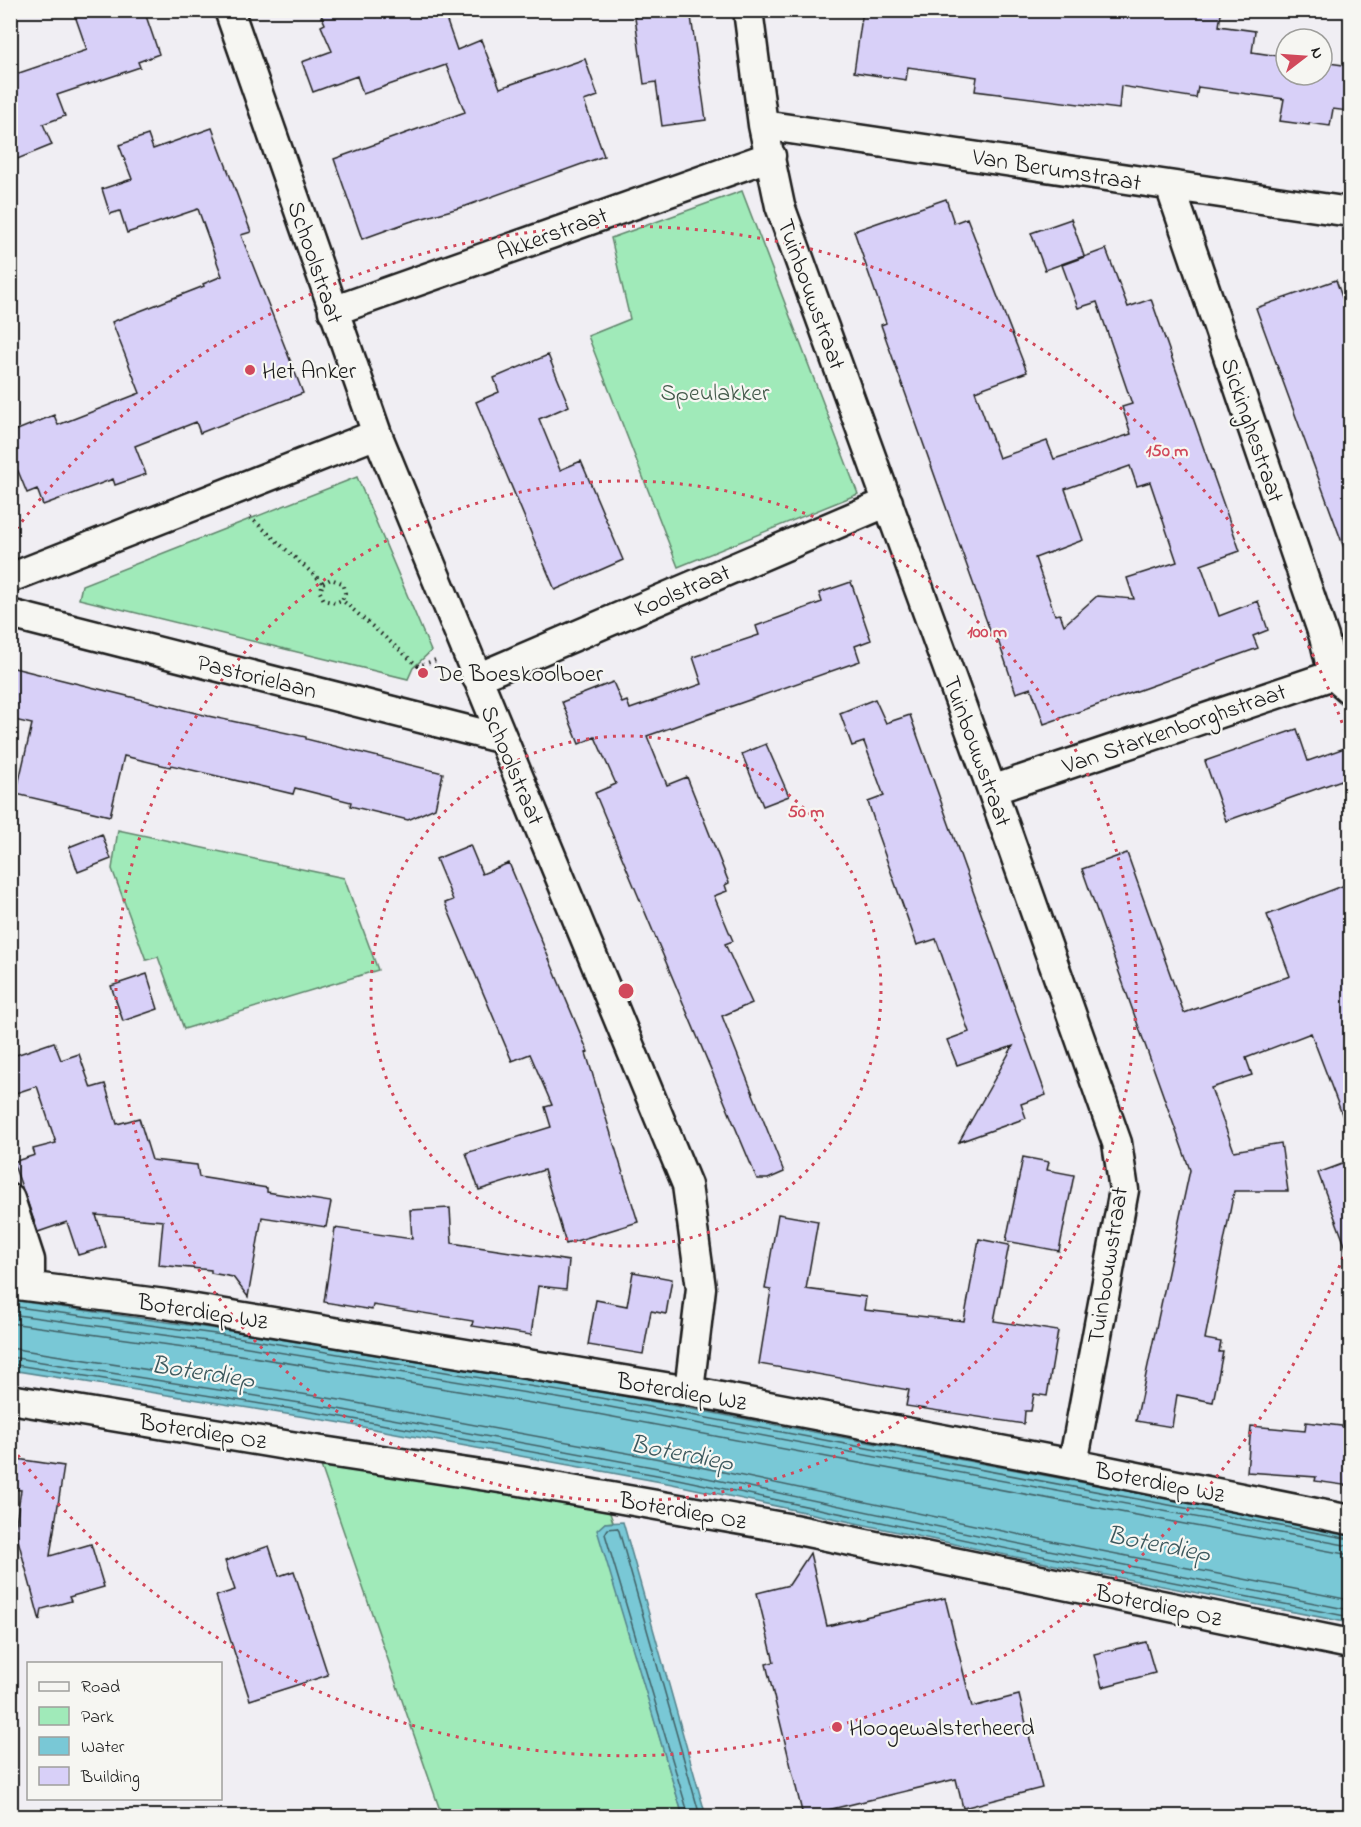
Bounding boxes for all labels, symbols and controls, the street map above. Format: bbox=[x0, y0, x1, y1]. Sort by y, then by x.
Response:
north arrow bbox=[1274, 27, 1334, 87]
text: N bbox=[1303, 45, 1330, 62]
street label: Van Berumstraat bbox=[969, 141, 1144, 202]
street label: Schoolstraat bbox=[276, 197, 351, 329]
street label: Akkerstraat bbox=[492, 199, 613, 272]
street label: Tuinbouwstraat bbox=[766, 214, 853, 375]
street label: Sickinghestraat bbox=[1210, 354, 1292, 508]
place label: Het Anker bbox=[262, 355, 357, 390]
marker: Het Anker bbox=[243, 363, 257, 377]
park label: Speulakker bbox=[660, 377, 770, 412]
text: 150 m bbox=[1146, 439, 1188, 465]
street label: Koolstraat bbox=[629, 556, 737, 628]
text: 100 m bbox=[967, 620, 1007, 646]
street label: Pastorielaan bbox=[193, 647, 320, 710]
place label: De Boeskoolboer bbox=[434, 658, 604, 693]
marker: De Boeskoolboer bbox=[416, 666, 430, 680]
street label: Tuinbouwstraat bbox=[932, 671, 1019, 832]
street label: Van Starkenborghstraat bbox=[1057, 676, 1291, 785]
street label: Schoolstraat bbox=[470, 700, 552, 831]
text: 50 m bbox=[788, 800, 824, 826]
centre of rings bbox=[616, 981, 636, 1001]
street label: Tuinbouwstraat bbox=[1080, 1184, 1139, 1346]
street label: Boterdiep Wz bbox=[134, 1286, 271, 1341]
water label: Boterdiep bbox=[148, 1347, 258, 1401]
street label: Boterdiep Wz bbox=[613, 1365, 750, 1422]
street label: Boterdiep Oz bbox=[136, 1406, 270, 1461]
water label: Boterdiep bbox=[626, 1426, 737, 1484]
street label: Boterdiep Wz bbox=[1091, 1455, 1228, 1514]
street label: Boterdiep Oz bbox=[615, 1484, 750, 1541]
water label: Boterdiep bbox=[1103, 1517, 1214, 1575]
street label: Boterdiep Oz bbox=[1091, 1577, 1226, 1638]
legend bbox=[27, 1662, 222, 1800]
text: Road bbox=[81, 1675, 120, 1701]
text: Park bbox=[81, 1705, 114, 1731]
place label: Hoogewalsterheerd bbox=[849, 1712, 1035, 1747]
marker: Hoogewalsterheerd bbox=[830, 1720, 844, 1734]
text: Water bbox=[81, 1735, 125, 1761]
text: Building bbox=[80, 1765, 140, 1792]

